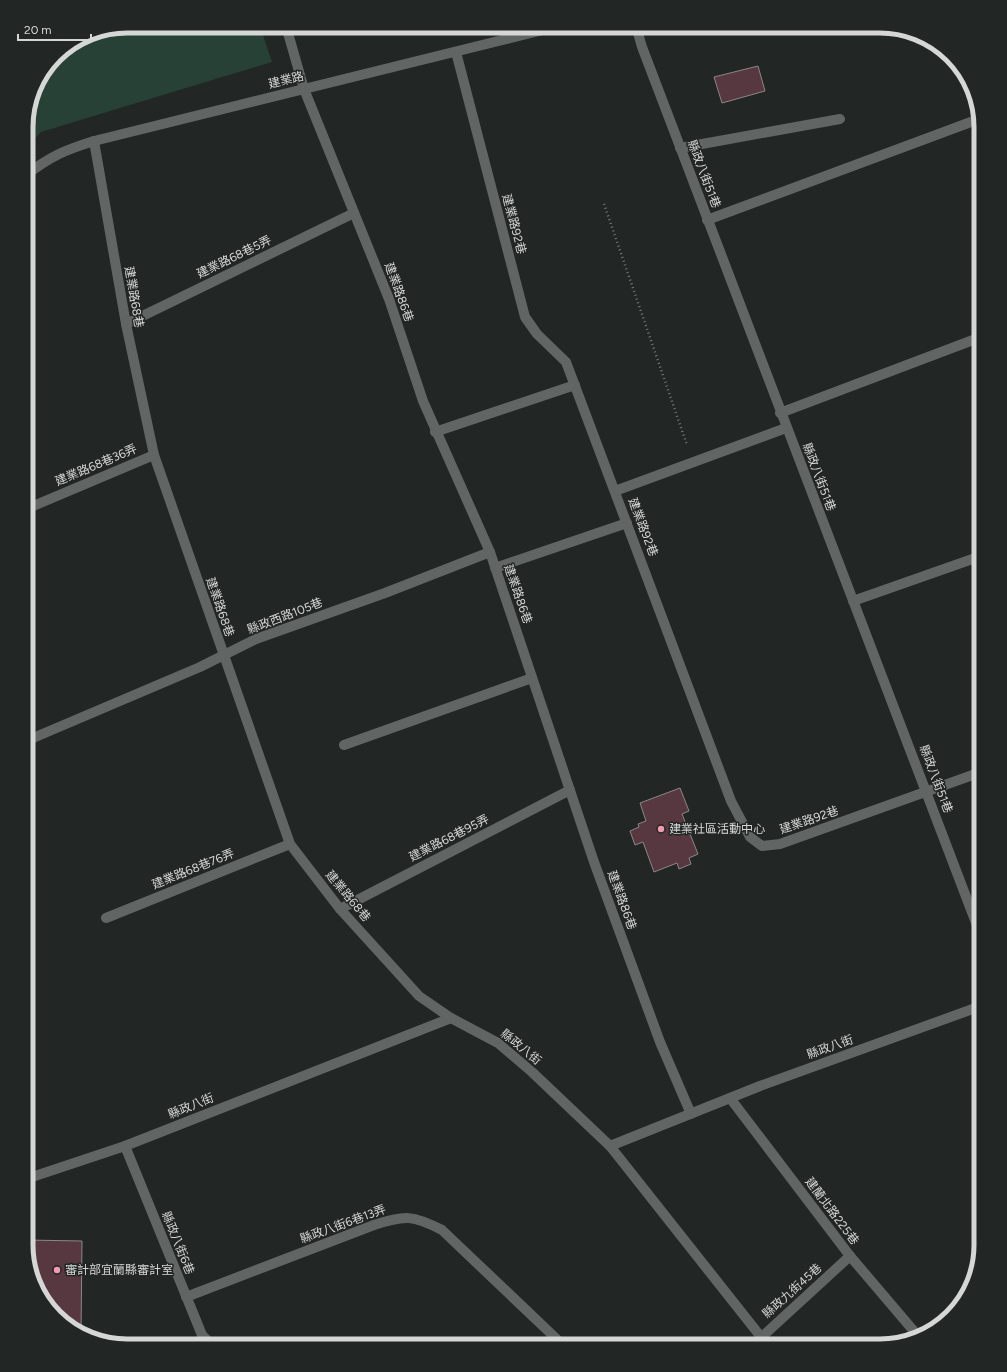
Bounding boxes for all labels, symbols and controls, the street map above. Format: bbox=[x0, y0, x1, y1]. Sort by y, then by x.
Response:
scale bar bbox=[18, 16, 91, 42]
text: 20 m bbox=[24, 23, 52, 37]
street label: 建業路 bbox=[267, 69, 305, 91]
street label: 縣政八街51巷 bbox=[685, 138, 723, 210]
street label: 建業路92巷 bbox=[499, 192, 529, 256]
street label: 建業路68巷5弄 bbox=[195, 233, 273, 281]
street label: 建業路86巷 bbox=[382, 260, 416, 324]
street label: 建業路68巷 bbox=[122, 265, 146, 329]
street label: 建業路68巷36弄 bbox=[53, 441, 139, 489]
street label: 縣政八街51巷 bbox=[800, 441, 838, 513]
street label: 建業路92巷 bbox=[625, 496, 661, 558]
street label: 建業路86巷 bbox=[501, 562, 535, 626]
street label: 建業路68巷 bbox=[203, 575, 237, 639]
street label: 縣政西路105巷 bbox=[245, 595, 325, 637]
street label: 縣政八街51巷 bbox=[917, 743, 955, 815]
street label: 建業路92巷 bbox=[778, 803, 840, 837]
street label: 建業路68巷95弄 bbox=[407, 812, 491, 864]
place label: 建業社區活動中心 bbox=[669, 822, 765, 836]
marker: 建業社區活動中心 bbox=[656, 824, 666, 834]
street label: 建業路68巷76弄 bbox=[150, 846, 236, 892]
street label: 建業路68巷 bbox=[323, 868, 373, 924]
street label: 建業路86巷 bbox=[605, 868, 639, 932]
street label: 縣政八街 bbox=[498, 1026, 544, 1068]
street label: 縣政八街 bbox=[805, 1032, 855, 1062]
street label: 縣政八街 bbox=[166, 1091, 216, 1121]
street label: 建蘭北路225巷 bbox=[802, 1175, 862, 1247]
street label: 縣政八街6巷13弄 bbox=[298, 1202, 388, 1246]
street label: 縣政八街6巷 bbox=[159, 1209, 197, 1277]
street label: 縣政九街45巷 bbox=[760, 1261, 824, 1321]
place label: 審計部宜蘭縣審計室 bbox=[65, 1263, 173, 1277]
marker: 審計部宜蘭縣審計室 bbox=[52, 1265, 62, 1275]

